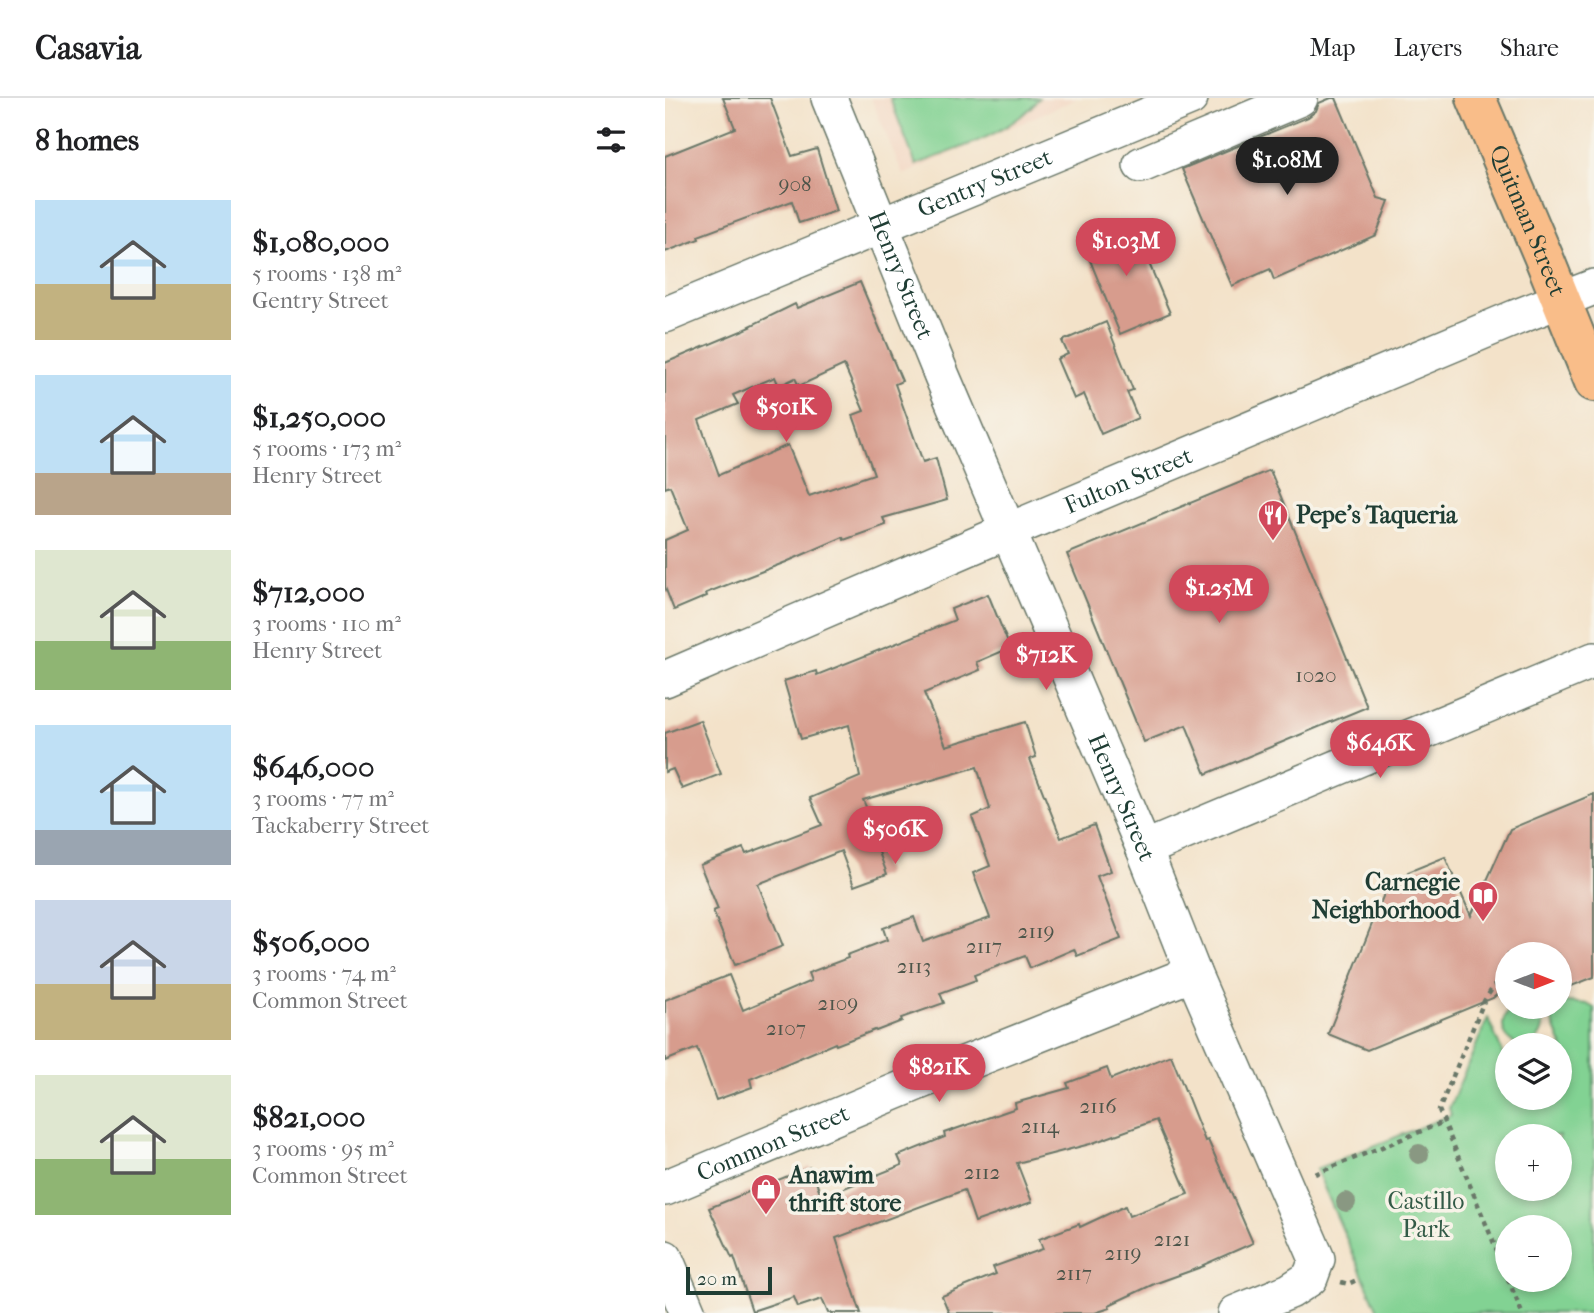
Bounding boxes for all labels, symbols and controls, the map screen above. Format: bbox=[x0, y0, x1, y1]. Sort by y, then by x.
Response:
text: Casavia bbox=[35, 29, 141, 68]
text: Map bbox=[1310, 34, 1356, 62]
text: Layers bbox=[1394, 34, 1462, 62]
text: Share bbox=[1500, 34, 1559, 62]
icon: filters bbox=[592, 121, 630, 159]
text: 8 homes bbox=[35, 123, 139, 158]
pin: $1.08M bbox=[1230, 138, 1344, 197]
street label: Quitman Street bbox=[1484, 141, 1572, 300]
street label: Gentry Street bbox=[913, 142, 1056, 223]
text: $1.08M bbox=[1252, 146, 1322, 173]
house number: 908 bbox=[778, 172, 812, 196]
street label: Henry Street bbox=[862, 207, 940, 344]
pin: $1.03M bbox=[1069, 218, 1183, 278]
text: $1,080,000 bbox=[252, 225, 389, 260]
text: $1.03M bbox=[1092, 227, 1160, 254]
icon: home bbox=[91, 228, 175, 312]
text: 5 rooms · 138 m² bbox=[252, 260, 402, 287]
text: Gentry Street bbox=[252, 287, 389, 314]
pin: $501K bbox=[737, 384, 835, 444]
text: $501K bbox=[756, 393, 816, 420]
text: $1,250,000 bbox=[252, 400, 386, 435]
icon: home bbox=[91, 403, 175, 487]
text: 5 rooms · 173 m² bbox=[252, 435, 401, 462]
street label: Fulton Street bbox=[1060, 441, 1197, 520]
text: Henry Street bbox=[252, 462, 382, 489]
restaurant icon: Pepe's Taqueria bbox=[1256, 498, 1290, 542]
place label: Pepe's Taqueria bbox=[1296, 501, 1458, 529]
pin: $1.25M bbox=[1162, 566, 1276, 625]
text: $1.25M bbox=[1185, 574, 1253, 601]
text: $712,000 bbox=[252, 575, 365, 610]
icon: home bbox=[91, 578, 175, 662]
text: 3 rooms · 110 m² bbox=[252, 610, 401, 637]
pin: $712K bbox=[997, 632, 1095, 692]
text: Henry Street bbox=[252, 637, 382, 664]
text: $712K bbox=[1016, 641, 1076, 668]
house number: 1020 bbox=[1295, 663, 1337, 687]
pin: $646K bbox=[1331, 720, 1429, 780]
street label: Henry Street bbox=[1082, 729, 1161, 865]
text: $646K bbox=[1346, 729, 1414, 756]
text: $646,000 bbox=[252, 750, 374, 785]
icon: home bbox=[91, 753, 175, 837]
text: 3 rooms · 77 m² bbox=[252, 785, 394, 812]
pin: $506K bbox=[846, 806, 944, 866]
text: Tackaberry Street bbox=[252, 812, 430, 839]
text: $506K bbox=[863, 815, 927, 842]
place label: Carnegie Neighborhood bbox=[1312, 868, 1461, 924]
library icon: Carnegie Neighborhood bbox=[1466, 879, 1500, 923]
house number: 2119 bbox=[1018, 919, 1054, 943]
text: $506,000 bbox=[252, 925, 370, 960]
icon: home bbox=[91, 928, 175, 1012]
house number: 2117 bbox=[966, 934, 1002, 958]
north arrow bbox=[1495, 942, 1571, 1018]
map controls bbox=[1495, 942, 1572, 1292]
house number: 2113 bbox=[897, 954, 931, 978]
text: 3 rooms · 74 m² bbox=[252, 960, 396, 987]
text: Common Street bbox=[252, 987, 408, 1014]
house number: 2109 bbox=[818, 991, 858, 1015]
house number: 2107 bbox=[766, 1016, 806, 1040]
button: layers bbox=[1495, 1033, 1572, 1110]
pin: $821K bbox=[890, 1044, 988, 1104]
text: $821K bbox=[909, 1053, 969, 1080]
house number: 2116 bbox=[1079, 1094, 1117, 1118]
street label: Common Street bbox=[693, 1098, 854, 1187]
text: $821,000 bbox=[252, 1100, 366, 1135]
icon: home bbox=[91, 1103, 175, 1187]
house number: 2114 bbox=[1021, 1114, 1060, 1138]
button: + bbox=[1495, 1124, 1572, 1201]
text: 3 rooms · 95 m² bbox=[252, 1135, 394, 1162]
house number: 2112 bbox=[964, 1160, 1000, 1184]
place label: Anawim thrift store bbox=[787, 1161, 901, 1217]
text: Common Street bbox=[252, 1162, 408, 1189]
shop icon: Anawim thrift store bbox=[749, 1172, 783, 1216]
park label: Castillo Park bbox=[1387, 1187, 1465, 1243]
button: − bbox=[1495, 1215, 1572, 1292]
house number: 2121 bbox=[1154, 1227, 1190, 1251]
house number: 2119 bbox=[1105, 1241, 1141, 1265]
house number: 2117 bbox=[1056, 1261, 1092, 1285]
scale bar bbox=[686, 1264, 772, 1296]
text: 20 m bbox=[697, 1268, 737, 1290]

